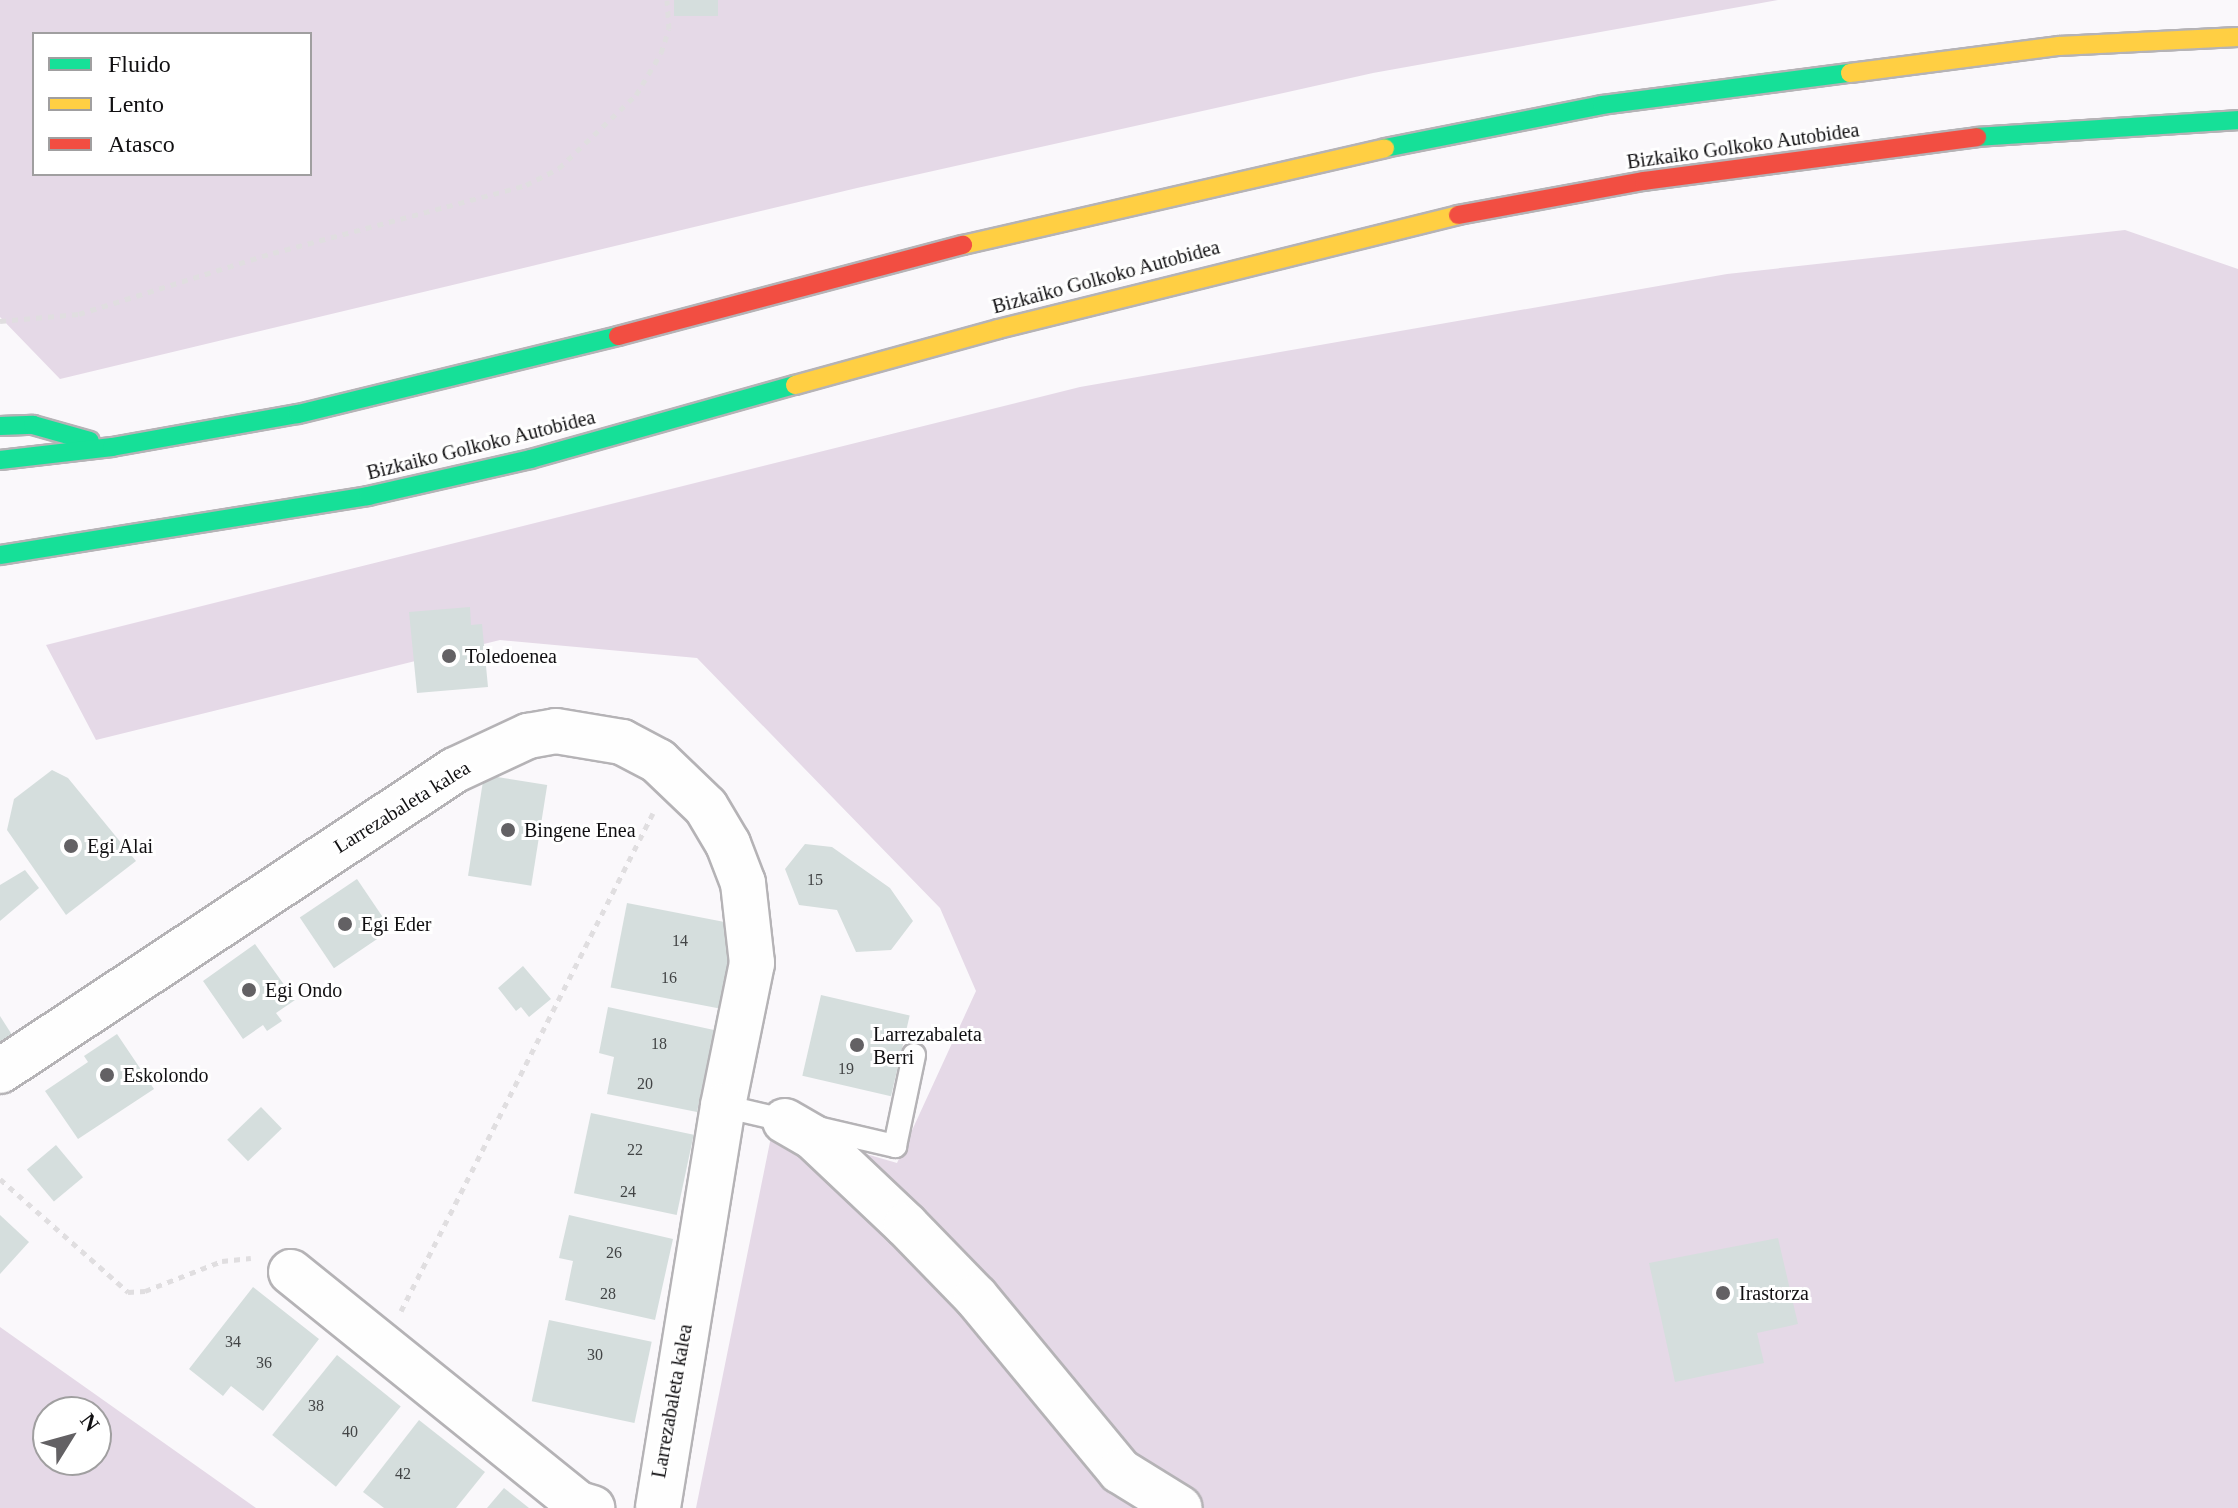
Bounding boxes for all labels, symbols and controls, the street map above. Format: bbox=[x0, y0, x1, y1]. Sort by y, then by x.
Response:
legend bbox=[32, 32, 312, 176]
text: Fluido bbox=[108, 51, 171, 77]
text: Lento bbox=[108, 91, 164, 117]
street label: Bizkaiko Golkoko Autobidea bbox=[1625, 118, 1861, 174]
text: Atasco bbox=[108, 131, 175, 157]
street label: Bizkaiko Golkoko Autobidea bbox=[989, 235, 1223, 319]
street label: Bizkaiko Golkoko Autobidea bbox=[364, 405, 598, 485]
place label: Toledoenea bbox=[465, 644, 557, 668]
marker: Toledoenea bbox=[440, 647, 458, 665]
street label: Larrezabaleta kalea bbox=[330, 755, 474, 859]
place label: Bingene Enea bbox=[524, 818, 636, 842]
marker: Bingene Enea bbox=[499, 821, 517, 839]
place label: Egi Alai bbox=[87, 834, 154, 858]
marker: Egi Alai bbox=[62, 837, 80, 855]
house number: 15 bbox=[807, 870, 823, 890]
place label: Egi Eder bbox=[361, 912, 432, 936]
marker: Egi Eder bbox=[336, 915, 354, 933]
house number: 14 bbox=[672, 931, 688, 951]
house number: 16 bbox=[661, 968, 677, 988]
place label: Egi Ondo bbox=[265, 978, 342, 1002]
marker: Egi Ondo bbox=[240, 981, 258, 999]
place label: Larrezabaleta Berri bbox=[873, 1022, 982, 1069]
house number: 18 bbox=[651, 1034, 667, 1054]
marker: Larrezabaleta Berri bbox=[848, 1036, 866, 1054]
house number: 19 bbox=[838, 1059, 854, 1079]
place label: Eskolondo bbox=[123, 1063, 209, 1087]
marker: Eskolondo bbox=[98, 1066, 116, 1084]
house number: 20 bbox=[637, 1074, 653, 1094]
house number: 22 bbox=[627, 1140, 643, 1160]
house number: 24 bbox=[620, 1182, 636, 1202]
house number: 26 bbox=[606, 1243, 622, 1263]
place label: Irastorza bbox=[1739, 1281, 1809, 1305]
house number: 28 bbox=[600, 1284, 616, 1304]
marker: Irastorza bbox=[1714, 1284, 1732, 1302]
street label: Larrezabaleta kalea bbox=[647, 1322, 697, 1480]
house number: 34 bbox=[225, 1332, 241, 1352]
house number: 30 bbox=[587, 1345, 603, 1365]
house number: 36 bbox=[256, 1353, 272, 1373]
north arrow bbox=[32, 1396, 112, 1476]
house number: 38 bbox=[308, 1396, 324, 1416]
text: N bbox=[75, 1409, 105, 1436]
house number: 40 bbox=[342, 1422, 358, 1442]
house number: 42 bbox=[395, 1464, 411, 1484]

